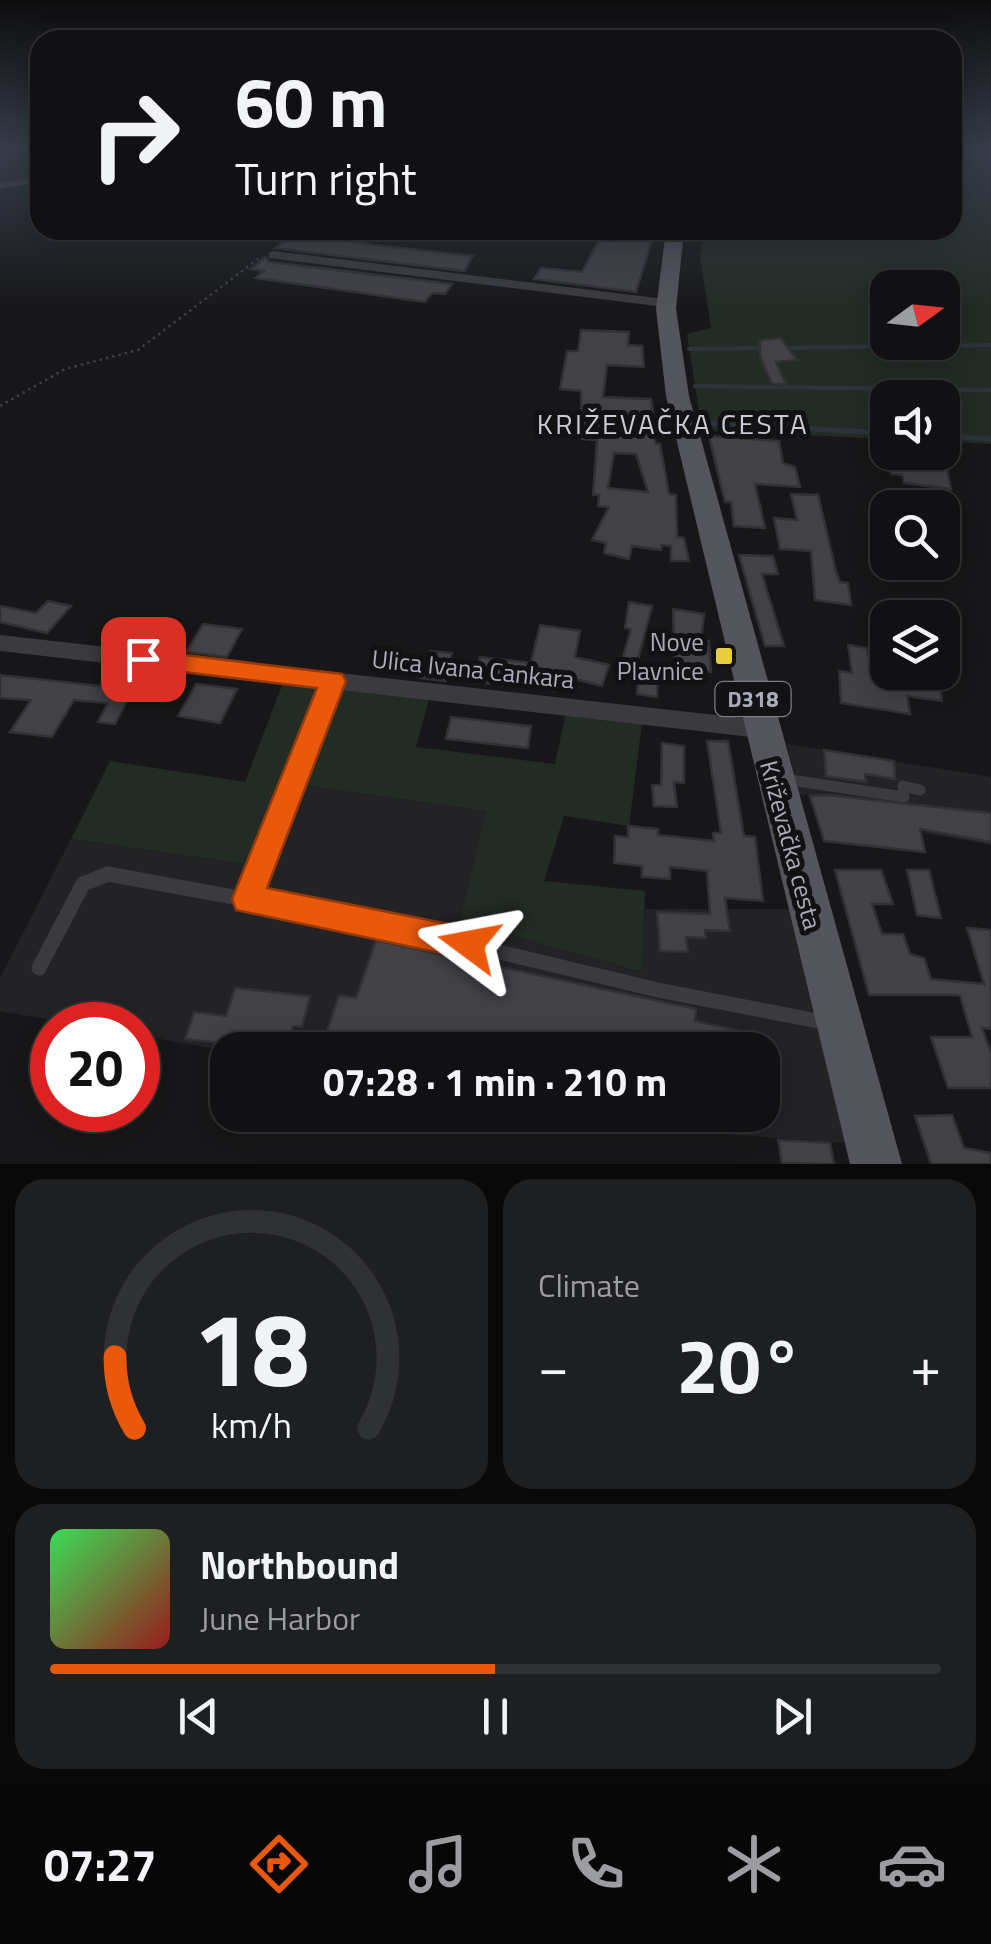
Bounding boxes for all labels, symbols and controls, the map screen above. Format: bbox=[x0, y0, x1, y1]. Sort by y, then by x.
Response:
text: 60 m bbox=[235, 48, 388, 154]
icon: right bbox=[70, 70, 200, 200]
text: Turn right bbox=[235, 144, 417, 212]
north arrow bbox=[870, 270, 960, 360]
map controls bbox=[870, 270, 960, 690]
button: sound bbox=[870, 380, 960, 470]
district label: KRIŽEVAČKA CESTA bbox=[537, 402, 809, 445]
button: search bbox=[870, 490, 960, 580]
button: layers bbox=[870, 600, 960, 690]
pin bbox=[101, 617, 186, 702]
place label: Nove Plavnice bbox=[617, 623, 704, 690]
icon: arrive bbox=[116, 632, 171, 687]
street label: Ulica Ivana Cankara bbox=[370, 639, 577, 699]
marker: Nove Plavnice bbox=[713, 645, 735, 667]
road number: D318 bbox=[716, 682, 790, 716]
street label: Križevačka cesta bbox=[750, 756, 832, 934]
position arrow bbox=[417, 892, 521, 996]
speed limit sign: 20 bbox=[30, 1002, 160, 1132]
text: 07:28 · 1 min · 210 m bbox=[323, 1053, 667, 1111]
text: Climate bbox=[538, 1261, 640, 1309]
text: 18 bbox=[193, 1268, 310, 1426]
text: 20° bbox=[676, 1308, 803, 1422]
text: − bbox=[538, 1324, 569, 1407]
text: + bbox=[910, 1324, 941, 1407]
text: km/h bbox=[211, 1397, 292, 1452]
text: Northbound bbox=[200, 1536, 399, 1594]
text: June Harbor bbox=[200, 1594, 360, 1642]
icon: previous bbox=[171, 1689, 226, 1744]
icon: pause bbox=[468, 1689, 523, 1744]
icon: next bbox=[765, 1689, 820, 1744]
icon: directions bbox=[244, 1829, 314, 1899]
icon: music bbox=[403, 1829, 473, 1899]
icon: phone bbox=[561, 1829, 631, 1899]
icon: climate bbox=[719, 1829, 789, 1899]
icon: car bbox=[877, 1829, 947, 1899]
text: 07:27 bbox=[44, 1830, 156, 1898]

